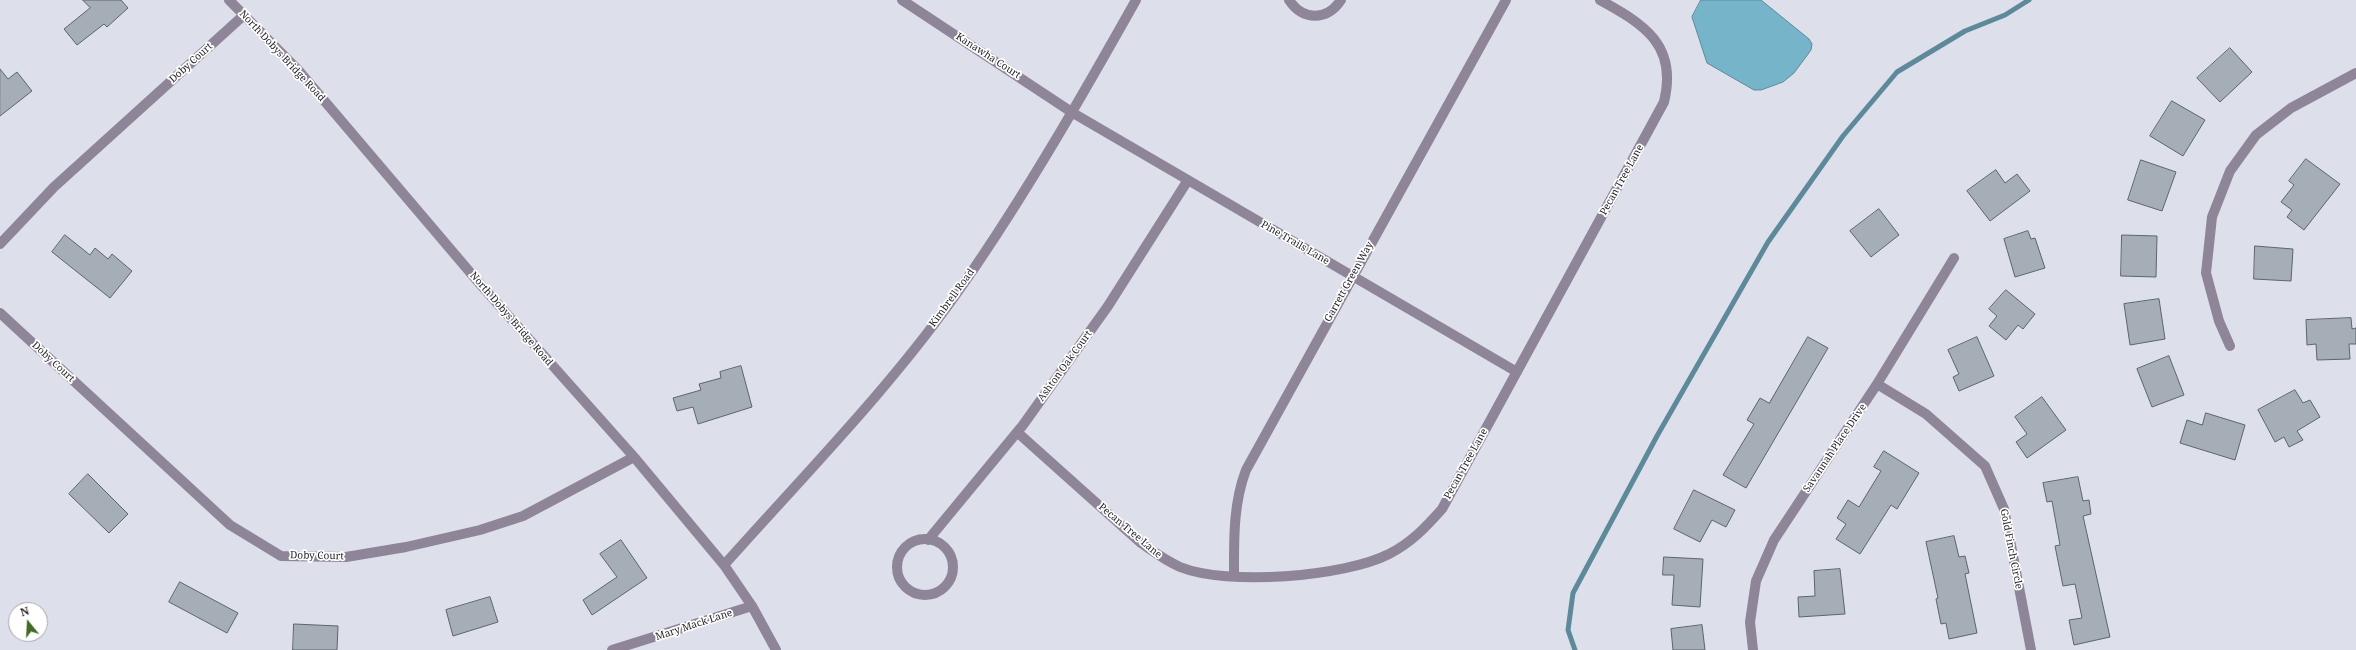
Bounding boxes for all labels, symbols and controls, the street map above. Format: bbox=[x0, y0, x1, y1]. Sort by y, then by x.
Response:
street label: North Dobys Bridge Road bbox=[237, 8, 327, 104]
street label: Kanawha Court bbox=[954, 31, 1022, 81]
street label: Doby Court bbox=[167, 41, 215, 85]
street label: Pecan Tree Lane bbox=[1598, 143, 1646, 217]
street label: Pine Trails Lane bbox=[1259, 219, 1331, 267]
street label: Garrett Green Way bbox=[1322, 240, 1376, 324]
street label: Kimbrell Road bbox=[927, 267, 977, 329]
street label: North Dobys Bridge Road bbox=[467, 270, 555, 368]
street label: Ashton Oak Court bbox=[1035, 328, 1095, 404]
street label: Doby Court bbox=[29, 339, 77, 385]
street label: Savannah Place Drive bbox=[1801, 402, 1869, 494]
street label: Pecan Tree Lane bbox=[1442, 427, 1490, 501]
street label: Pecan Tree Lane bbox=[1096, 501, 1164, 561]
street label: Gold Finch Circle bbox=[1997, 508, 2025, 590]
street label: Doby Court bbox=[290, 550, 344, 562]
north arrow bbox=[8, 602, 48, 642]
text: N bbox=[18, 603, 31, 620]
street label: Mary Mack Lane bbox=[654, 607, 734, 643]

